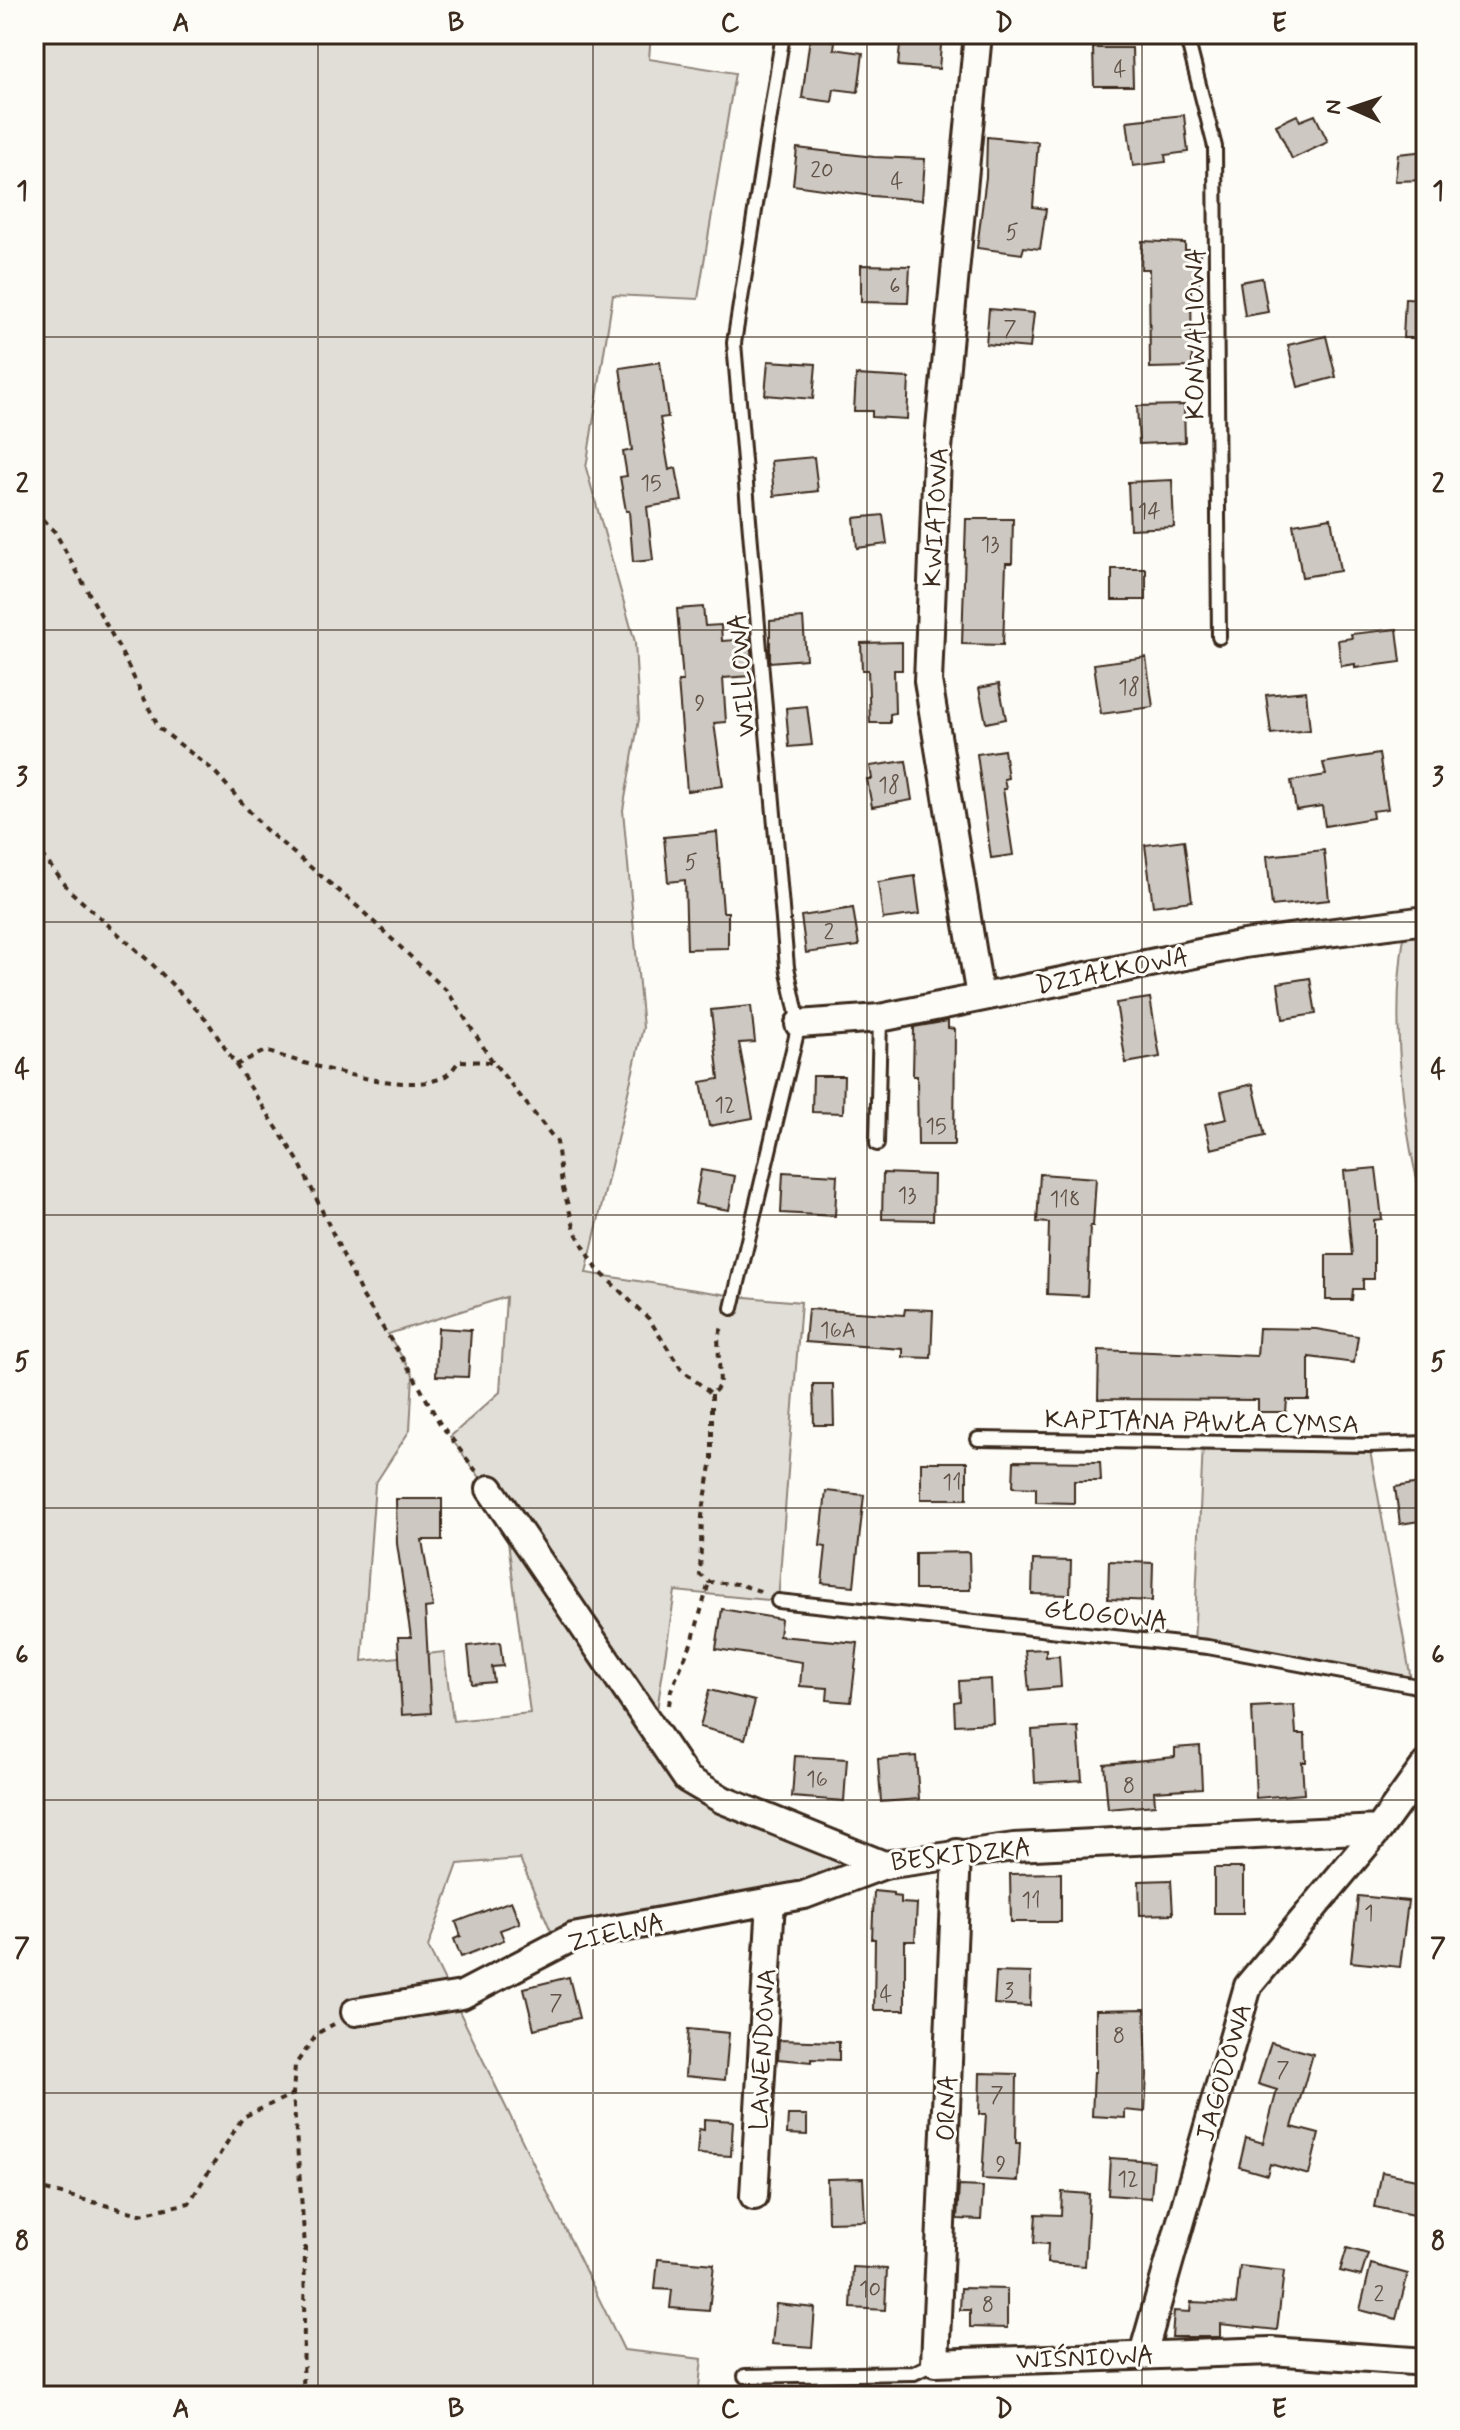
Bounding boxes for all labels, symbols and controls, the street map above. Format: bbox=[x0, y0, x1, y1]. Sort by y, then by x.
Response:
text: A bbox=[172, 7, 190, 41]
text: B bbox=[448, 7, 464, 41]
text: C bbox=[721, 7, 740, 41]
text: D bbox=[995, 7, 1013, 41]
text: E bbox=[1271, 7, 1287, 41]
house number: 4 bbox=[1114, 56, 1127, 84]
north arrow bbox=[1312, 68, 1392, 148]
text: N bbox=[1320, 99, 1348, 115]
house number: 20 bbox=[810, 157, 834, 185]
house number: 4 bbox=[891, 168, 904, 196]
text: 1 bbox=[16, 175, 28, 209]
text: 1 bbox=[1432, 175, 1444, 209]
house number: 5 bbox=[1005, 219, 1019, 247]
street label: KONWALIOWA bbox=[1180, 248, 1214, 420]
house number: 6 bbox=[889, 273, 901, 301]
house number: 7 bbox=[1003, 316, 1017, 344]
street label: KWIATOWA bbox=[916, 446, 958, 588]
text: 2 bbox=[16, 468, 29, 502]
text: 2 bbox=[1432, 468, 1445, 502]
house number: 15 bbox=[640, 470, 662, 498]
house number: 14 bbox=[1137, 498, 1161, 526]
house number: 13 bbox=[980, 531, 1000, 559]
street label: WILLOWA bbox=[722, 612, 764, 738]
house number: 18 bbox=[1118, 674, 1140, 702]
house number: 9 bbox=[695, 690, 705, 718]
text: 3 bbox=[16, 761, 28, 795]
text: 3 bbox=[1432, 761, 1444, 795]
house number: 18 bbox=[878, 772, 900, 800]
house number: 5 bbox=[684, 849, 698, 877]
house number: 2 bbox=[824, 919, 835, 947]
street label: DZIAŁKOWA bbox=[1033, 940, 1192, 1003]
text: 4 bbox=[14, 1054, 30, 1088]
text: 4 bbox=[1430, 1054, 1446, 1088]
house number: 12 bbox=[714, 1092, 736, 1120]
house number: 15 bbox=[925, 1113, 947, 1141]
house number: 13 bbox=[897, 1182, 917, 1210]
house number: 118 bbox=[1049, 1186, 1081, 1214]
house number: 16A bbox=[820, 1317, 856, 1345]
text: 5 bbox=[14, 1346, 30, 1380]
text: 5 bbox=[1430, 1346, 1446, 1380]
street label: KAPITANA PAWŁA CYMSA bbox=[1044, 1403, 1360, 1443]
house number: 11 bbox=[942, 1469, 962, 1497]
street label: GŁOGOWA bbox=[1042, 1593, 1169, 1639]
text: 6 bbox=[15, 1639, 29, 1673]
text: 6 bbox=[1431, 1639, 1445, 1673]
house number: 16 bbox=[806, 1766, 828, 1794]
house number: 8 bbox=[1123, 1773, 1135, 1801]
street label: BESKIDZKA bbox=[889, 1832, 1033, 1880]
house number: 11 bbox=[1021, 1887, 1041, 1915]
house number: 1 bbox=[1364, 1900, 1374, 1928]
street label: ZIELNA bbox=[565, 1906, 668, 1962]
text: 7 bbox=[14, 1932, 30, 1966]
text: 7 bbox=[1430, 1932, 1446, 1966]
street label: LAWENDOWA bbox=[743, 1967, 785, 2131]
house number: 3 bbox=[1004, 1978, 1014, 2006]
house number: 4 bbox=[880, 1981, 893, 2009]
house number: 7 bbox=[549, 1990, 563, 2018]
street label: JAGODOWA bbox=[1189, 2000, 1261, 2145]
house number: 8 bbox=[1113, 2023, 1125, 2051]
house number: 7 bbox=[1276, 2057, 1290, 2085]
street label: ORNA bbox=[930, 2074, 966, 2142]
house number: 7 bbox=[990, 2082, 1004, 2110]
house number: 9 bbox=[996, 2151, 1006, 2179]
house number: 12 bbox=[1117, 2166, 1139, 2194]
text: 8 bbox=[15, 2225, 29, 2259]
text: 8 bbox=[1431, 2225, 1445, 2259]
house number: 10 bbox=[859, 2276, 881, 2304]
house number: 2 bbox=[1374, 2281, 1385, 2309]
house number: 8 bbox=[982, 2292, 994, 2320]
street label: WIŚNIOWA bbox=[1015, 2339, 1155, 2378]
text: A bbox=[172, 2393, 190, 2427]
text: B bbox=[448, 2393, 464, 2427]
text: C bbox=[721, 2393, 740, 2427]
text: D bbox=[995, 2393, 1013, 2427]
text: E bbox=[1271, 2393, 1287, 2427]

